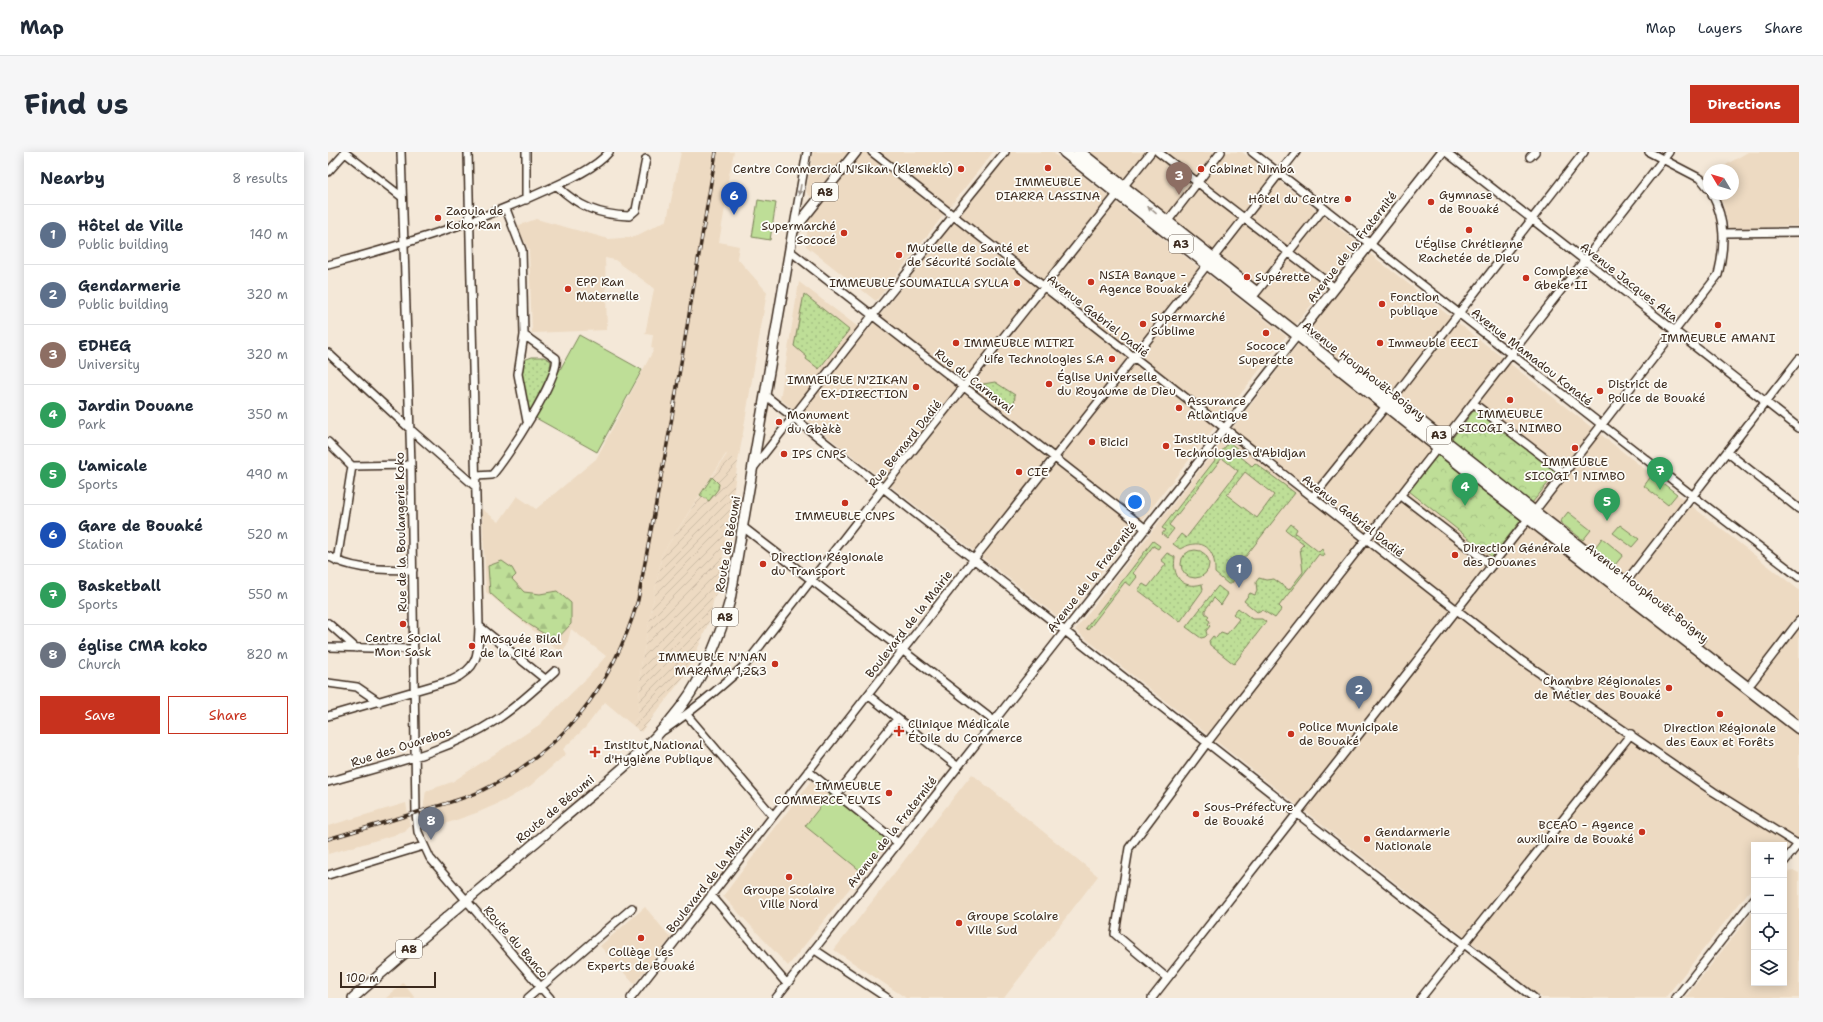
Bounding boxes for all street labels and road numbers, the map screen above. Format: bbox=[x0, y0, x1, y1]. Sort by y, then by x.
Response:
road number: A8 bbox=[812, 183, 838, 201]
street label: Avenue de la Fraternité bbox=[1303, 188, 1401, 306]
road number: A3 bbox=[1169, 235, 1193, 253]
street label: Avenue Jacques Aka bbox=[1577, 239, 1682, 326]
street label: Avenue Gabriel Dadié bbox=[1044, 271, 1152, 361]
street label: Avenue Mamadou Konaté bbox=[1468, 305, 1596, 409]
street label: Avenue Houphouët-Boigny bbox=[1299, 318, 1429, 424]
street label: Rue du Carnaval bbox=[931, 345, 1017, 417]
street label: Rue Bernard Dadié bbox=[865, 397, 946, 491]
road number: A3 bbox=[1427, 426, 1451, 444]
street label: Rue de la Boulangerie Koko bbox=[392, 452, 410, 612]
street label: Avenue Gabriel Dadié bbox=[1299, 471, 1407, 561]
street label: Route de Béoumi bbox=[712, 494, 744, 594]
street label: Avenue de la Fraternité bbox=[1043, 518, 1141, 636]
street label: Avenue Houphouët-Boigny bbox=[1582, 540, 1712, 646]
street label: Boulevard de la Mairie bbox=[862, 567, 956, 681]
road number: A8 bbox=[712, 608, 738, 626]
street label: Rue des Ouarebos bbox=[349, 723, 453, 771]
street label: Route de Béoumi bbox=[512, 771, 598, 847]
street label: Avenue de la Fraternité bbox=[843, 773, 941, 891]
street label: Boulevard de la Mairie bbox=[663, 822, 757, 936]
street label: Route du Banco bbox=[480, 902, 552, 982]
road number: A8 bbox=[396, 940, 422, 958]

